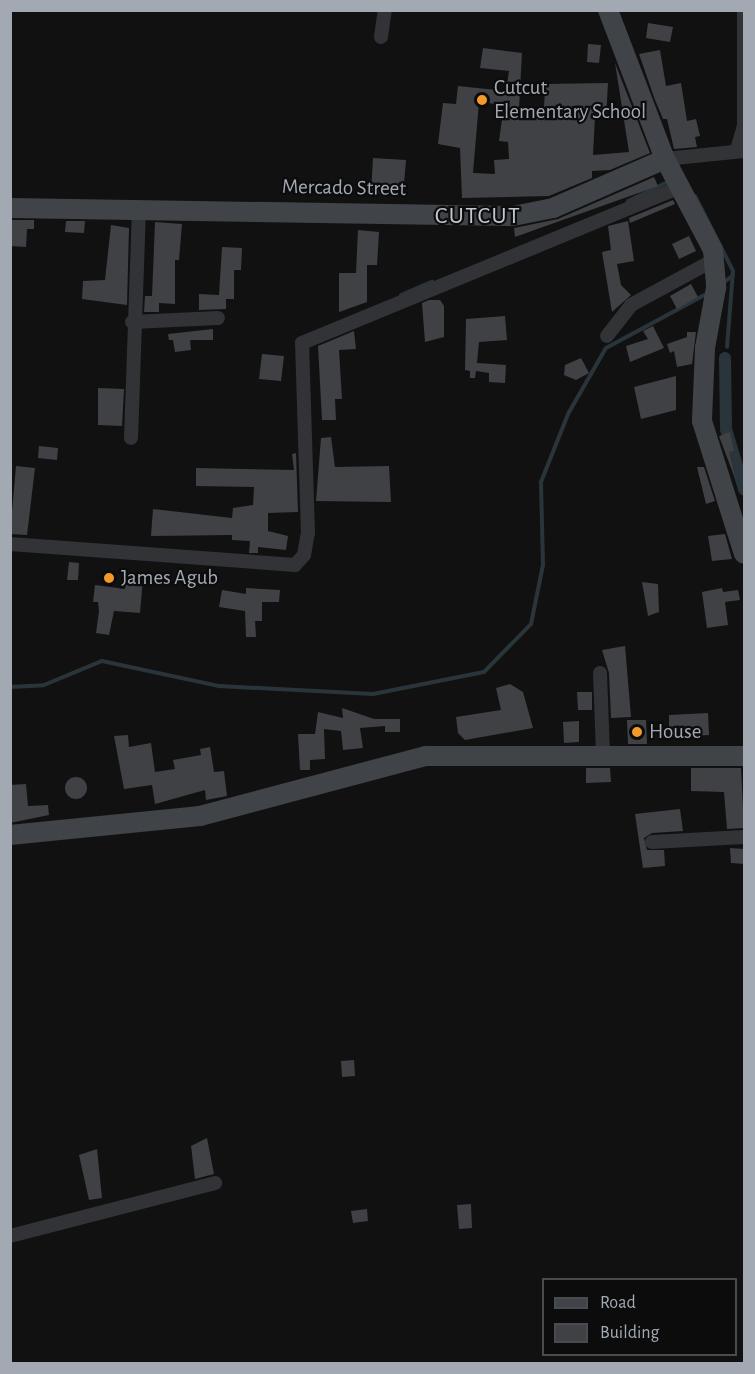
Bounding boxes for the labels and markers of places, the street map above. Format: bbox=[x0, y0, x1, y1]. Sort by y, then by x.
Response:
place label: Cutcut Elementary School bbox=[494, 75, 646, 125]
marker: Cutcut Elementary School bbox=[475, 93, 489, 107]
place label: James Agub bbox=[121, 565, 218, 591]
marker: James Agub bbox=[102, 571, 116, 585]
place label: House bbox=[649, 719, 701, 745]
marker: House bbox=[630, 725, 644, 739]

